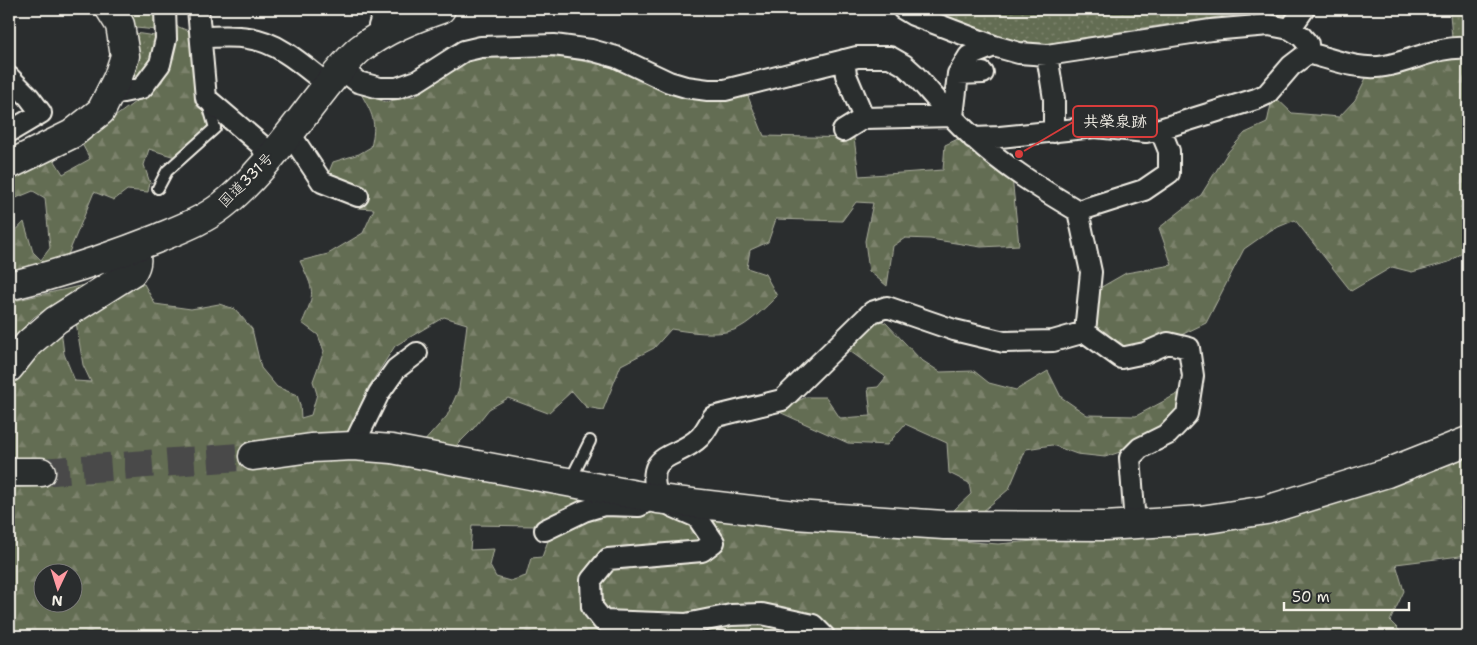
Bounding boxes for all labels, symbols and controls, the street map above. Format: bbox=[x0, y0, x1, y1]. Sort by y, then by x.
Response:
callout: 共榮泉跡 bbox=[1073, 106, 1157, 137]
text: 共榮泉跡 bbox=[1083, 111, 1147, 132]
street label: 国道331号 bbox=[214, 148, 278, 212]
north arrow bbox=[32, 562, 82, 612]
scale bar bbox=[1284, 580, 1410, 612]
text: 50 m bbox=[1292, 587, 1330, 607]
text: N bbox=[51, 592, 63, 610]

